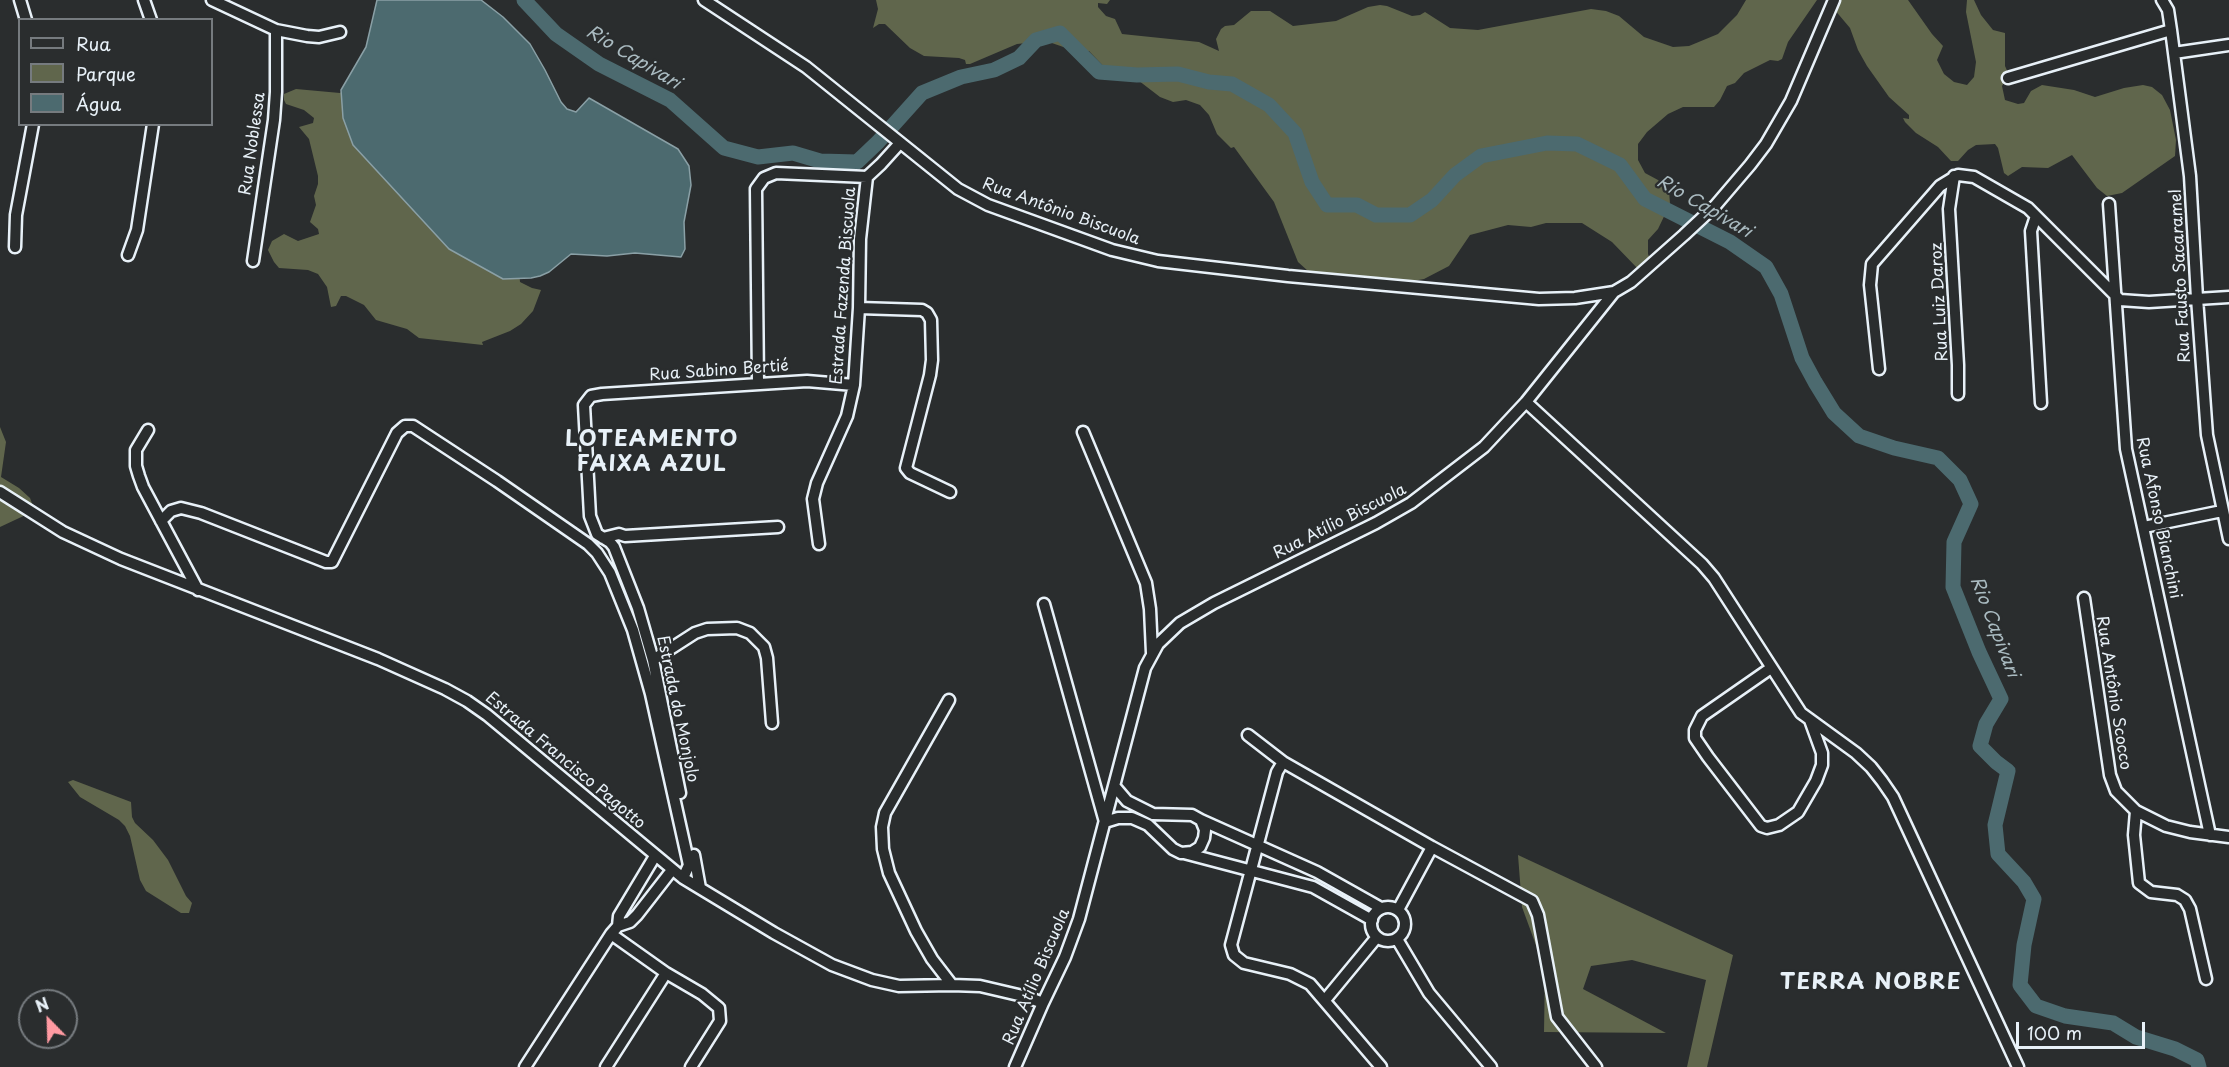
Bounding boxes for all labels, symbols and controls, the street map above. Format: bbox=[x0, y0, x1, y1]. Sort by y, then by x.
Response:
legend bbox=[18, 18, 213, 126]
water label: Rio Capivari bbox=[582, 21, 684, 95]
text: Rua bbox=[76, 30, 111, 57]
text: Parque bbox=[76, 60, 136, 87]
text: Água bbox=[76, 90, 121, 117]
street label: Rua Noblessa bbox=[236, 91, 270, 197]
water label: Rio Capivari bbox=[1653, 171, 1755, 243]
street label: Rua Antônio Biscuola bbox=[980, 175, 1142, 249]
street label: Estrada Fazenda Biscuola bbox=[828, 187, 860, 385]
street label: Rua Fausto Sacaramel bbox=[2167, 189, 2195, 363]
street label: Rua Luiz Daroz bbox=[1927, 242, 1953, 362]
street label: Rua Sabino Bertié bbox=[649, 357, 789, 385]
district label: LOTEAMENTO FAIXA AZUL bbox=[567, 427, 737, 478]
street label: Rua Afonso Bianchini bbox=[2131, 435, 2185, 601]
street label: Rua Atílio Biscuola bbox=[1270, 480, 1410, 564]
water label: Rio Capivari bbox=[1965, 574, 2023, 680]
street label: Rua Antônio Scocco bbox=[2091, 615, 2135, 771]
street label: Estrada do Monjolo bbox=[652, 634, 702, 784]
street label: Estrada Francisco Pagotto bbox=[481, 689, 649, 833]
street label: Rua Atílio Biscuola bbox=[1000, 906, 1074, 1048]
district label: TERRA NOBRE bbox=[1781, 970, 1961, 996]
north arrow bbox=[18, 989, 78, 1049]
text: N bbox=[31, 991, 52, 1018]
scale bar bbox=[2019, 1010, 2148, 1048]
text: 100 m bbox=[2027, 1019, 2082, 1046]

